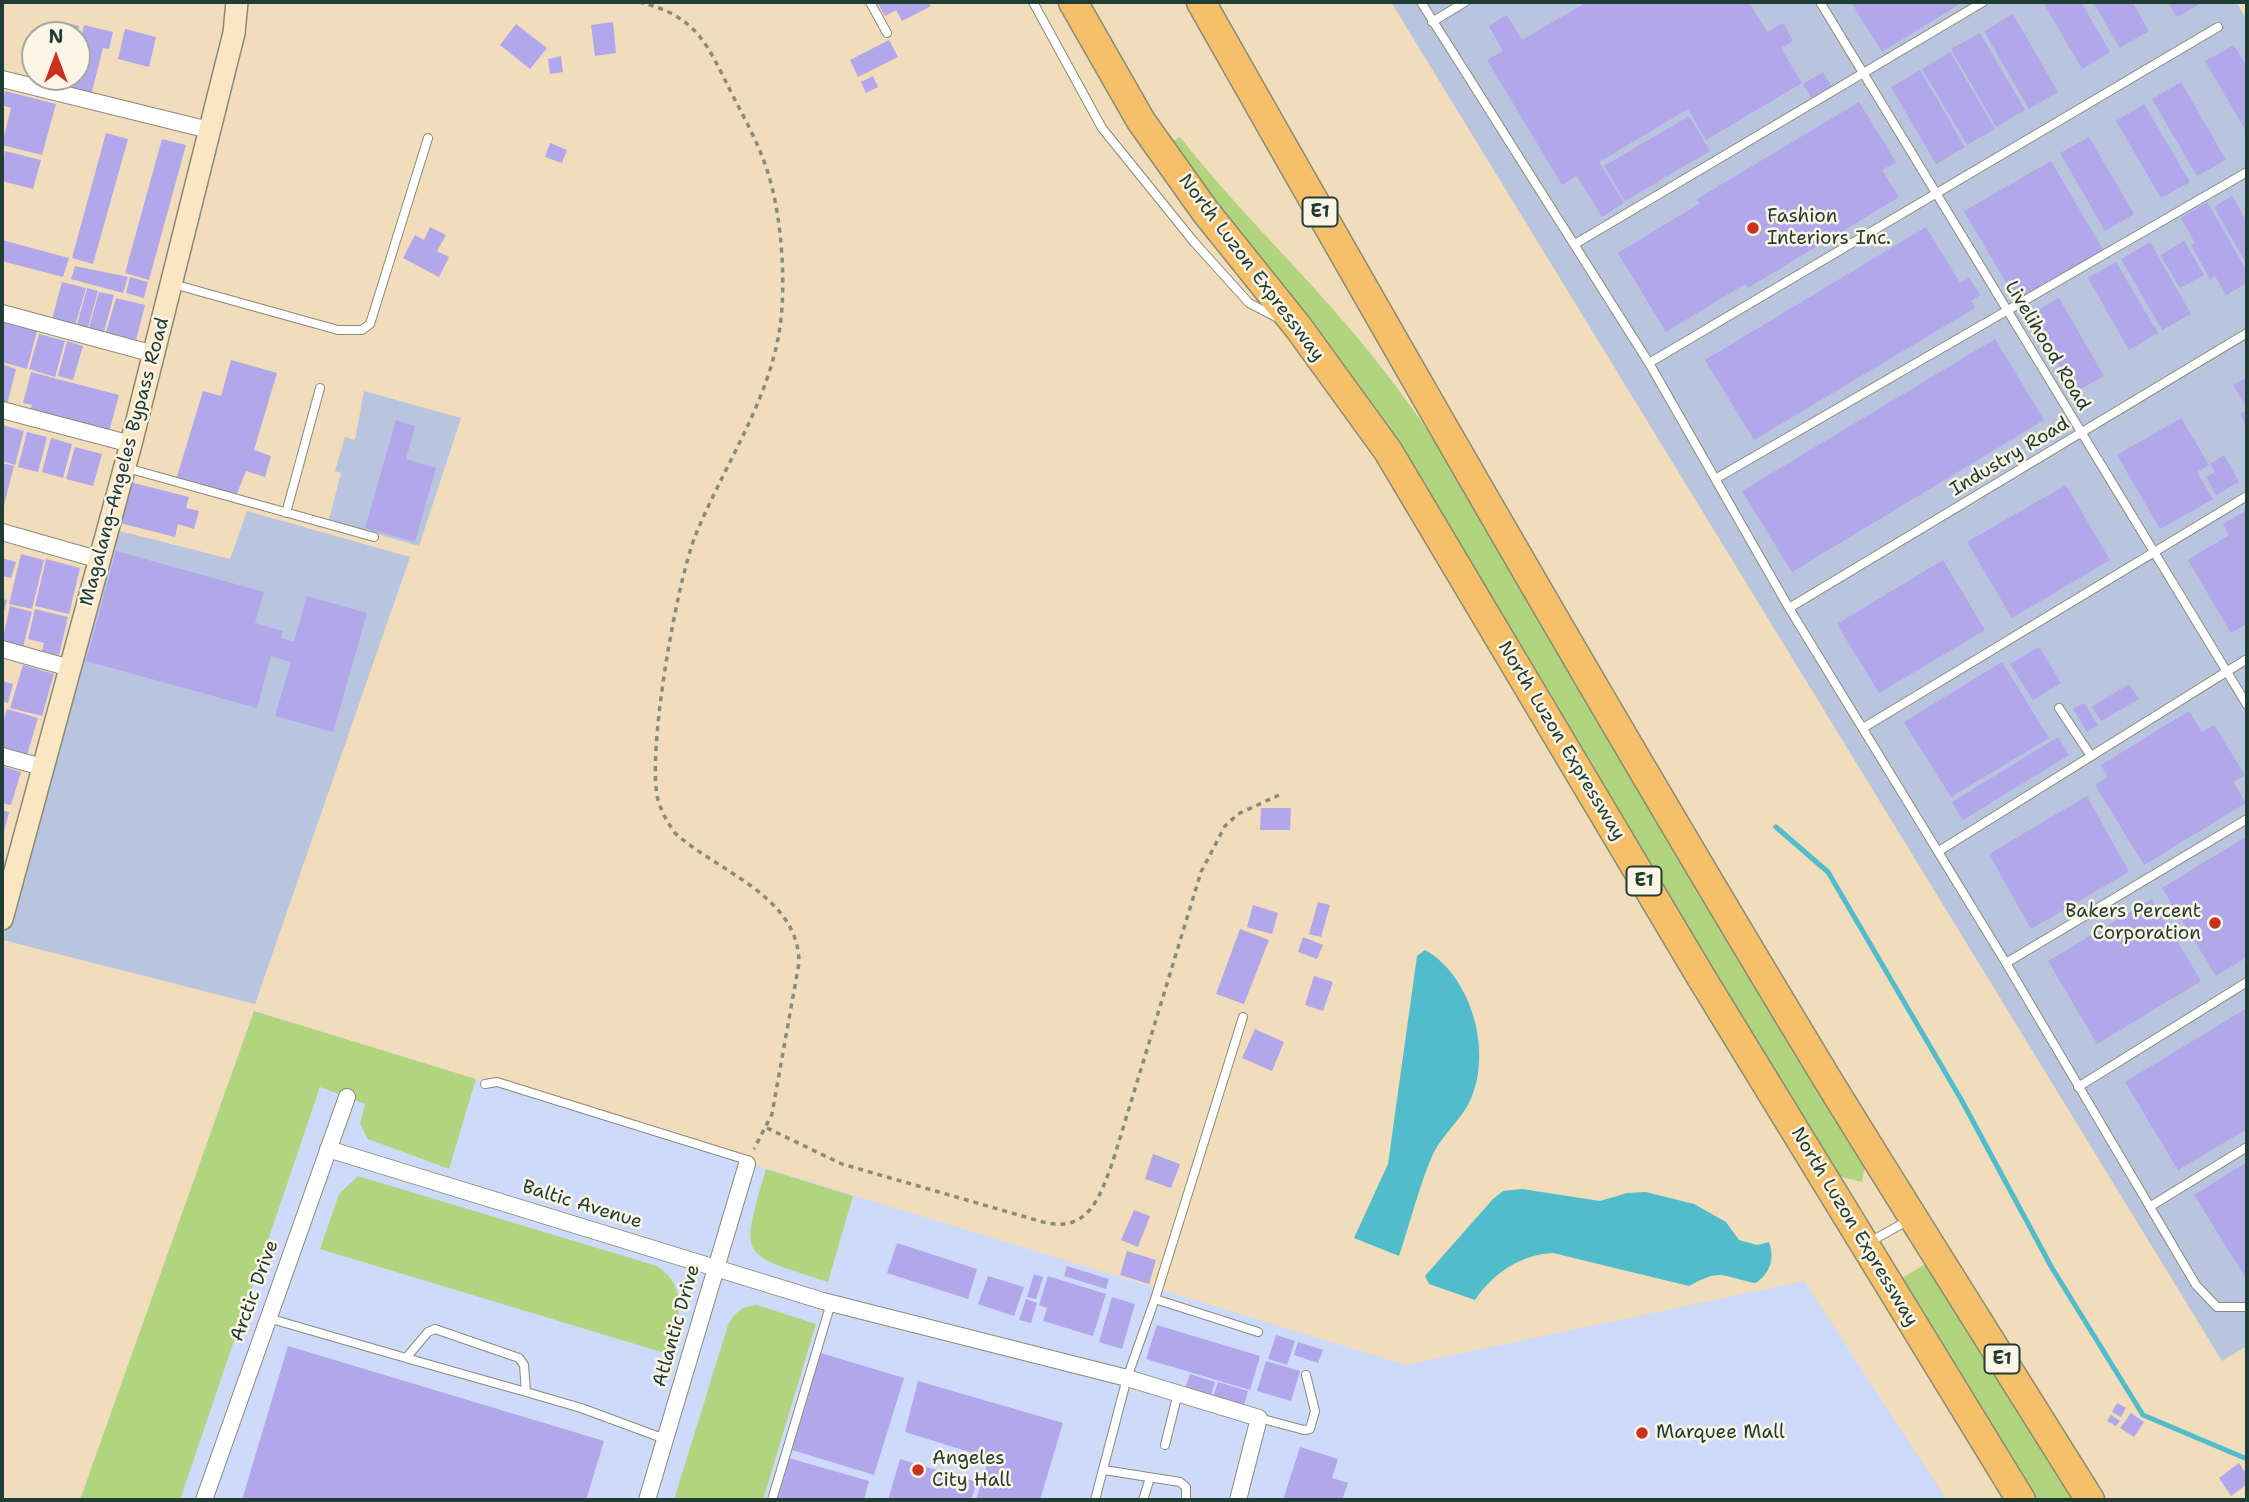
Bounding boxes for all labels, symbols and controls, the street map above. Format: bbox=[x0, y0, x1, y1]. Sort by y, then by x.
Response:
north arrow bbox=[21, 21, 91, 91]
text: N bbox=[48, 24, 64, 49]
street label: North Luzon Expressway bbox=[1173, 170, 1329, 366]
road number: E1 bbox=[1302, 197, 1338, 226]
place label: Fashion Interiors Inc. bbox=[1767, 206, 1891, 250]
marker: Fashion Interiors Inc. bbox=[1745, 220, 1761, 236]
street label: Livelihood Road bbox=[1999, 277, 2095, 415]
street label: Magalang-Angeles Bypass Road bbox=[75, 315, 175, 609]
street label: Industry Road bbox=[1946, 413, 2074, 501]
street label: North Luzon Expressway bbox=[1492, 637, 1630, 845]
road number: E1 bbox=[1626, 866, 1662, 896]
place label: Bakers Percent Corporation bbox=[2065, 901, 2201, 945]
marker: Bakers Percent Corporation bbox=[2207, 915, 2223, 931]
street label: North Luzon Expressway bbox=[1785, 1123, 1923, 1331]
street label: Baltic Avenue bbox=[519, 1176, 645, 1234]
street label: Arctic Drive bbox=[226, 1237, 284, 1345]
street label: Atlantic Drive bbox=[649, 1262, 705, 1390]
road number: E1 bbox=[1984, 1344, 2020, 1374]
place label: Marquee Mall bbox=[1656, 1422, 1785, 1444]
marker: Marquee Mall bbox=[1634, 1425, 1650, 1441]
place label: Angeles City Hall bbox=[932, 1448, 1011, 1492]
marker: Angeles City Hall bbox=[910, 1462, 926, 1478]

